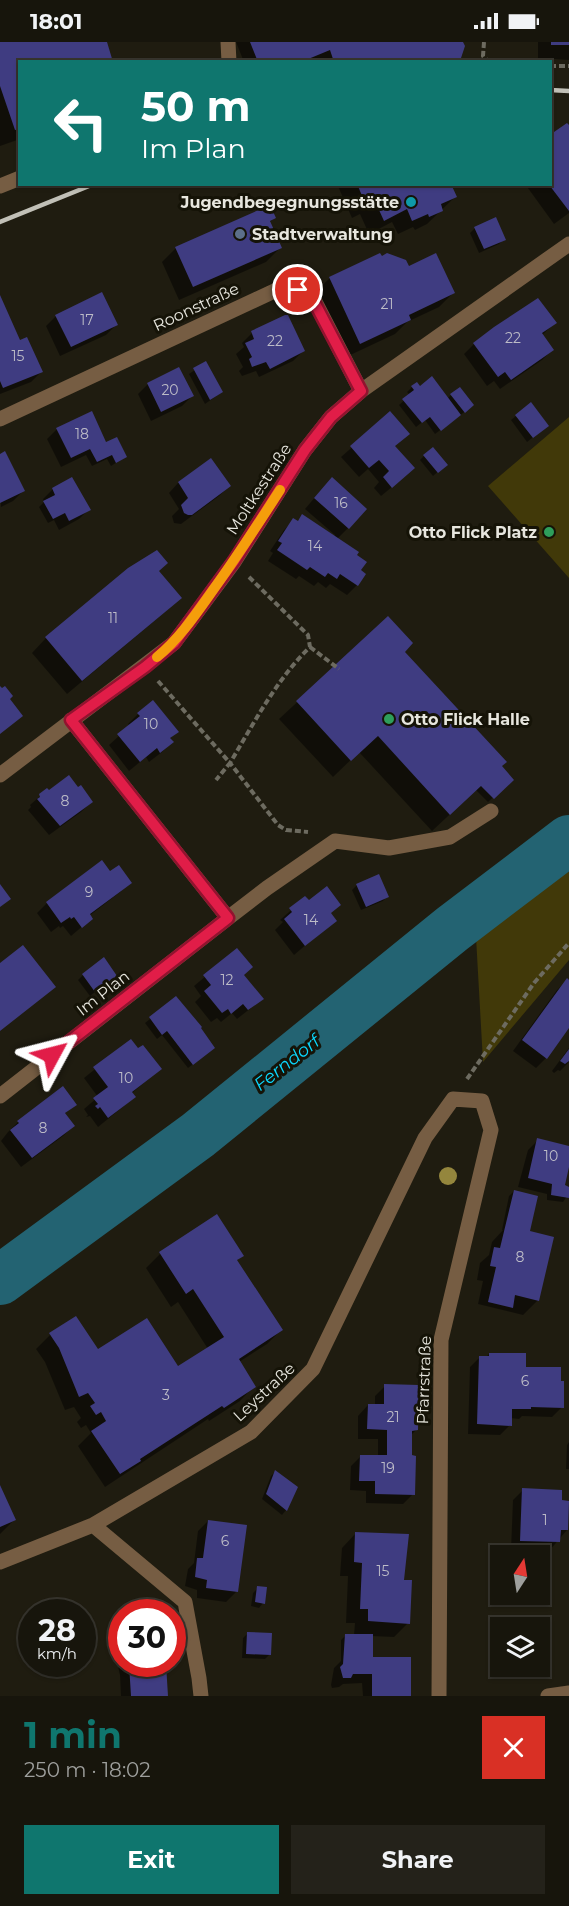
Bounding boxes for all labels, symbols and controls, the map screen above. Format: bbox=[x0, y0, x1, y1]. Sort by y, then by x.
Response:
text: 18:01 bbox=[30, 8, 82, 35]
text: 50 m bbox=[141, 80, 250, 132]
icon: left bbox=[42, 84, 120, 162]
text: Im Plan bbox=[141, 132, 246, 165]
place label: Jugendbegegnungsstätte bbox=[180, 193, 399, 212]
marker: Jugendbegegnungsstätte bbox=[404, 195, 418, 209]
place label: Stadtverwaltung bbox=[252, 225, 393, 244]
marker: Stadtverwaltung bbox=[233, 227, 247, 241]
pin bbox=[272, 264, 323, 315]
icon: arrive bbox=[281, 273, 314, 306]
street label: Roonstraße bbox=[150, 279, 242, 335]
house number: 21 bbox=[380, 295, 394, 313]
house number: 17 bbox=[80, 311, 94, 329]
house number: 22 bbox=[505, 329, 521, 347]
house number: 22 bbox=[267, 332, 283, 350]
house number: 15 bbox=[12, 347, 25, 365]
house number: 20 bbox=[161, 381, 179, 399]
house number: 18 bbox=[75, 425, 89, 443]
street label: Moltkestraße bbox=[223, 440, 295, 538]
house number: 16 bbox=[334, 494, 348, 512]
place label: Otto Flick Platz bbox=[409, 523, 537, 542]
marker: Otto Flick Platz bbox=[542, 525, 556, 539]
house number: 14 bbox=[308, 537, 323, 555]
house number: 11 bbox=[108, 609, 118, 627]
place label: Otto Flick Halle bbox=[401, 710, 530, 729]
marker: Otto Flick Halle bbox=[382, 712, 396, 726]
house number: 10 bbox=[144, 715, 158, 733]
house number: 8 bbox=[61, 792, 70, 810]
house number: 9 bbox=[85, 883, 93, 901]
house number: 14 bbox=[304, 911, 319, 929]
street label: Im Plan bbox=[73, 966, 133, 1020]
house number: 12 bbox=[220, 971, 234, 989]
position arrow bbox=[20, 1023, 84, 1087]
water label: Ferndorf bbox=[249, 1029, 327, 1096]
house number: 10 bbox=[119, 1069, 133, 1087]
house number: 8 bbox=[39, 1119, 48, 1137]
house number: 10 bbox=[544, 1147, 558, 1165]
house number: 8 bbox=[516, 1248, 525, 1266]
street label: Pfarrstraße bbox=[413, 1335, 435, 1425]
street label: Leystraße bbox=[229, 1359, 299, 1425]
house number: 6 bbox=[521, 1372, 530, 1390]
house number: 3 bbox=[162, 1386, 170, 1404]
house number: 21 bbox=[386, 1408, 400, 1426]
house number: 19 bbox=[381, 1459, 395, 1477]
house number: 1 bbox=[542, 1511, 548, 1529]
house number: 6 bbox=[221, 1532, 230, 1550]
north arrow bbox=[490, 1545, 550, 1605]
map controls bbox=[490, 1545, 550, 1677]
house number: 15 bbox=[377, 1562, 390, 1580]
speed limit sign: 30 bbox=[108, 1599, 186, 1677]
text: 28 bbox=[38, 1612, 76, 1649]
button: layers bbox=[490, 1617, 550, 1677]
text: km/h bbox=[37, 1644, 77, 1663]
text: 1 min bbox=[24, 1713, 122, 1757]
button: close bbox=[482, 1716, 545, 1779]
text: 250 m · 18:02 bbox=[24, 1758, 151, 1782]
button: Exit bbox=[24, 1825, 279, 1894]
button: Share bbox=[291, 1825, 545, 1894]

